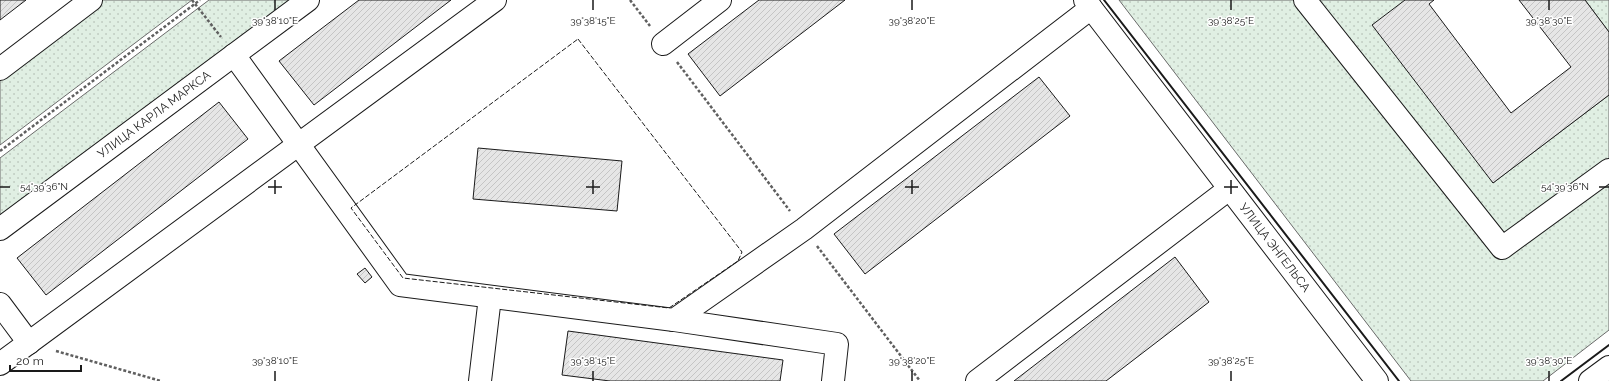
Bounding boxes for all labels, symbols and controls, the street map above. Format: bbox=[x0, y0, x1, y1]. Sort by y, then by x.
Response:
text: 39°38'10"E bbox=[252, 15, 298, 26]
text: 39°38'15"E bbox=[570, 15, 616, 26]
text: 39°38'20"E bbox=[889, 15, 935, 26]
text: 39°38'25"E bbox=[1208, 15, 1254, 26]
text: 39°38'30"E bbox=[1526, 15, 1572, 26]
street label: УЛИЦА КАРЛА МАРКСА bbox=[95, 68, 213, 161]
text: 54°39'36"N bbox=[20, 181, 68, 192]
text: 54°39'36"N bbox=[1541, 181, 1589, 192]
street label: УЛИЦА ЭНГЕЛЬСА bbox=[1236, 200, 1313, 295]
scale bar bbox=[10, 347, 81, 373]
text: 20 m bbox=[16, 354, 44, 368]
text: 39°38'10"E bbox=[252, 355, 298, 366]
text: 39°38'15"E bbox=[570, 355, 616, 366]
text: 39°38'20"E bbox=[889, 355, 935, 366]
text: 39°38'25"E bbox=[1208, 355, 1254, 366]
text: 39°38'30"E bbox=[1526, 355, 1572, 366]

